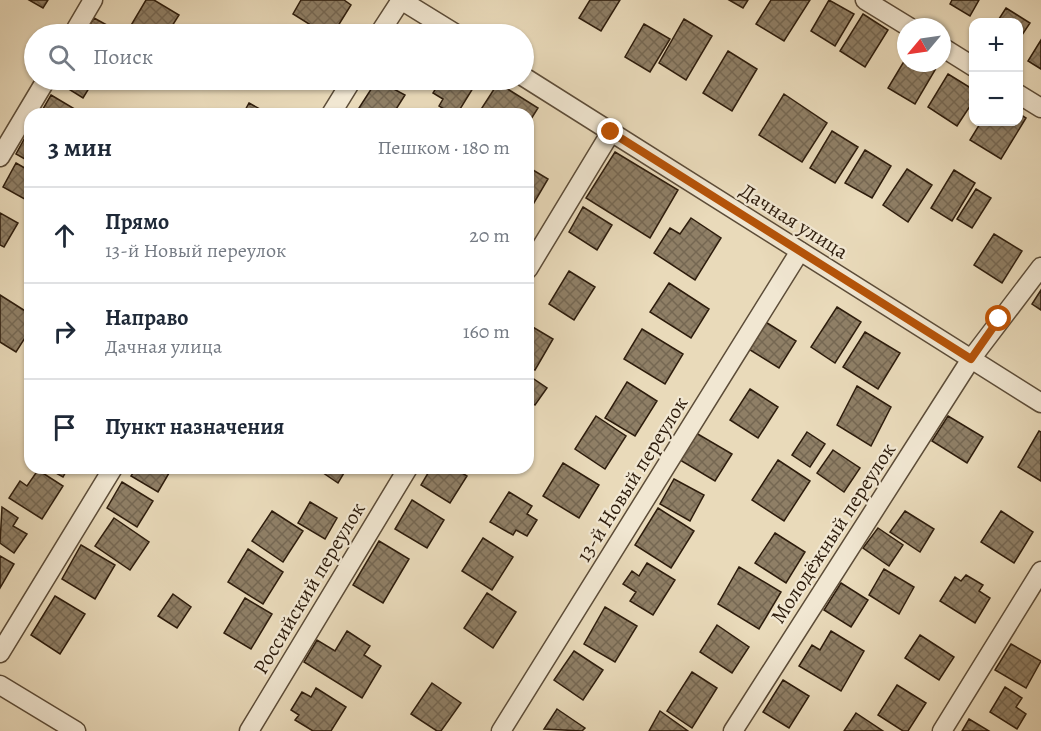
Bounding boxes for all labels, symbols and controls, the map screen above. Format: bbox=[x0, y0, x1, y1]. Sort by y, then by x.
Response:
north arrow bbox=[897, 18, 951, 72]
map controls bbox=[969, 18, 1023, 126]
button: + bbox=[969, 18, 1023, 72]
search box bbox=[24, 24, 534, 90]
icon: search bbox=[45, 41, 78, 74]
text: Поиск bbox=[93, 42, 153, 72]
button: − bbox=[969, 72, 1023, 126]
route end bbox=[597, 118, 623, 144]
text: 3 мин bbox=[48, 130, 112, 165]
text: Пешком · 180 m bbox=[378, 134, 510, 161]
street label: Дачная улица bbox=[734, 177, 854, 266]
text: Прямо bbox=[105, 207, 169, 237]
icon: ahead bbox=[48, 219, 81, 252]
text: 20 m bbox=[469, 222, 510, 249]
text: 13-й Новый переулок bbox=[105, 237, 286, 264]
text: Направо bbox=[105, 303, 188, 333]
route start bbox=[985, 305, 1011, 331]
icon: right bbox=[48, 315, 81, 348]
text: 160 m bbox=[463, 318, 510, 345]
text: Дачная улица bbox=[105, 333, 222, 360]
street label: 13-й Новый переулок bbox=[570, 391, 694, 567]
icon: arrive bbox=[48, 411, 81, 444]
text: Пункт назначения bbox=[105, 412, 284, 442]
street label: Молодёжный переулок bbox=[764, 437, 902, 629]
street label: Российский переулок bbox=[246, 497, 372, 679]

